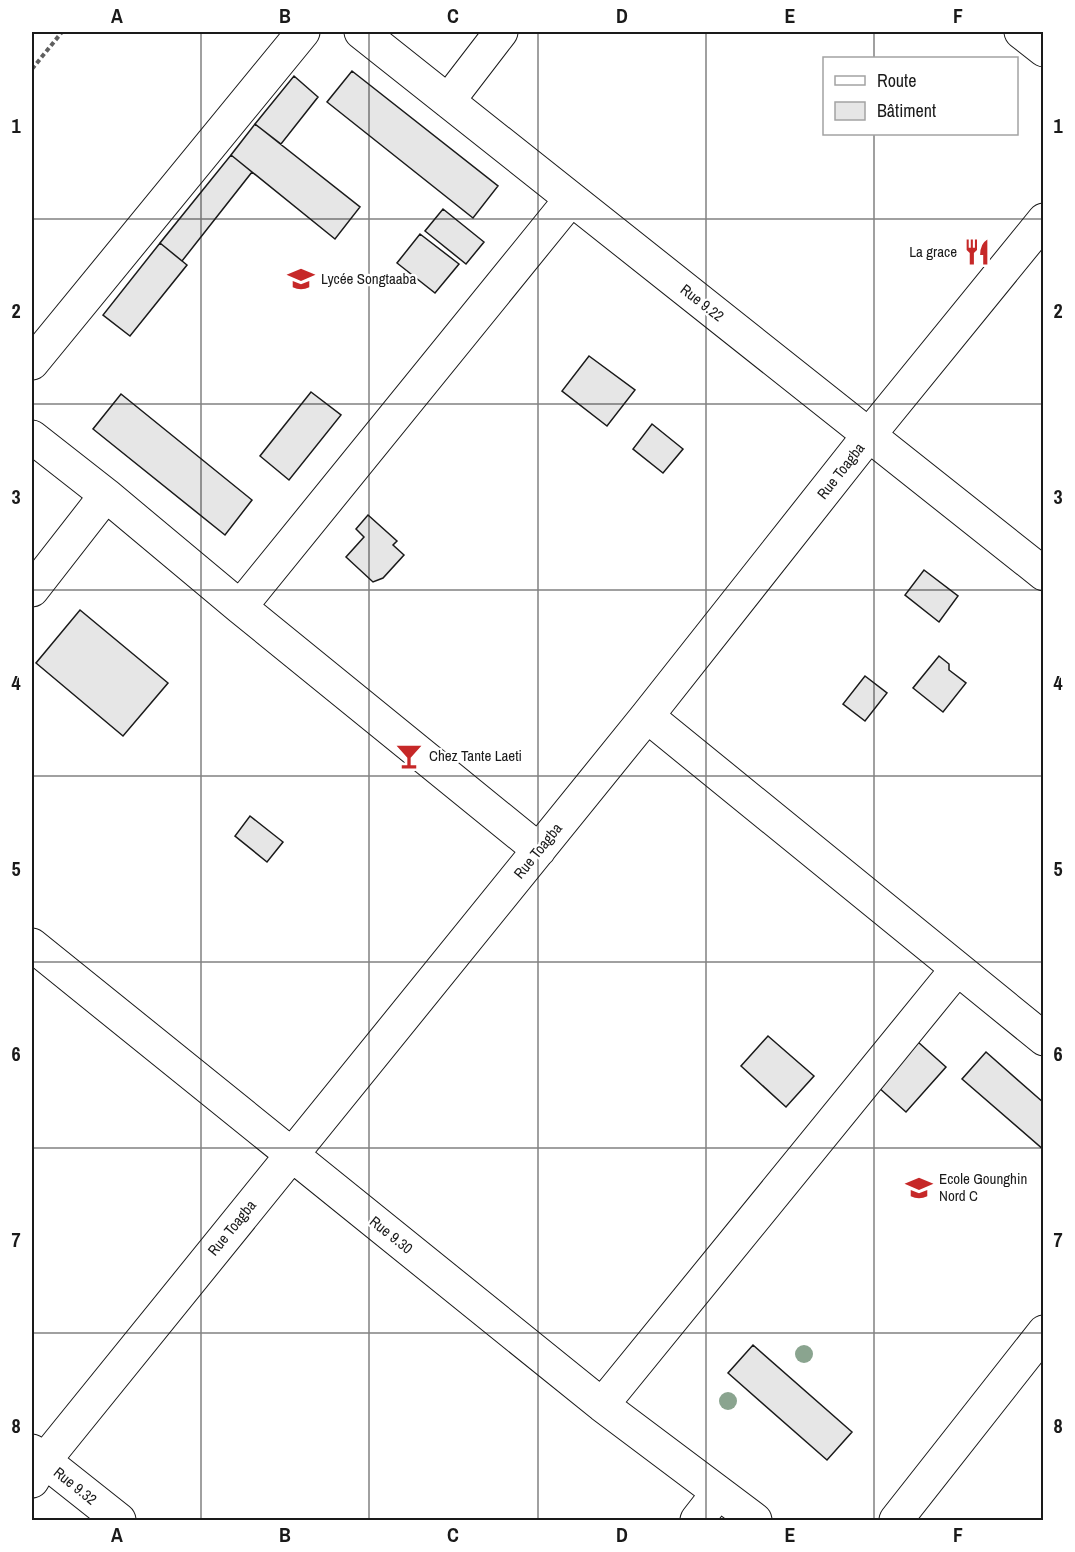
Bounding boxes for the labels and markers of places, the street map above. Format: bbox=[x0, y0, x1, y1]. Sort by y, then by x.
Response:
restaurant icon: La grace bbox=[962, 237, 992, 267]
place label: La grace bbox=[909, 241, 957, 262]
school or university icon: Lycée Songtaaba bbox=[286, 264, 316, 294]
place label: Lycée Songtaaba bbox=[321, 268, 416, 289]
bar icon: Chez Tante Laeti bbox=[394, 741, 424, 771]
place label: Chez Tante Laeti bbox=[429, 745, 522, 766]
place label: Ecole Gounghin Nord C bbox=[939, 1168, 1027, 1206]
school or university icon: Ecole Gounghin Nord C bbox=[904, 1173, 934, 1203]

